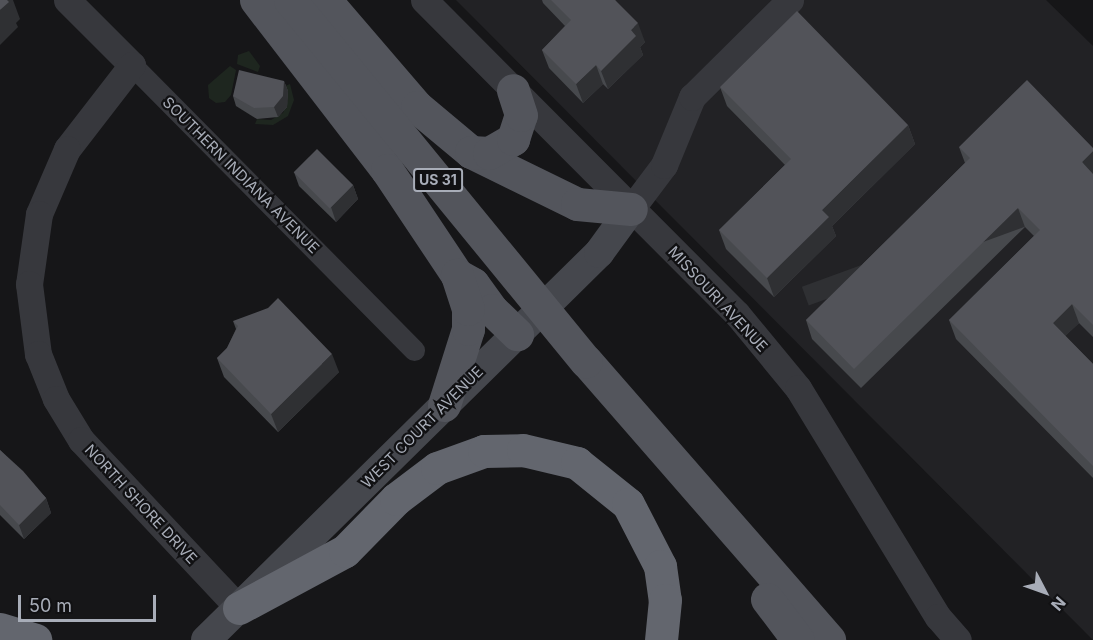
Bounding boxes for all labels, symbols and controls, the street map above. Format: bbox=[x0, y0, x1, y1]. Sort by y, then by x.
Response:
street label: SOUTHERN INDIANA AVENUE bbox=[159, 93, 323, 257]
road number: US 31 bbox=[412, 169, 464, 191]
street label: MISSOURI AVENUE bbox=[665, 243, 771, 355]
street label: WEST COURT AVENUE bbox=[357, 362, 487, 492]
street label: NORTH SHORE DRIVE bbox=[81, 441, 201, 567]
north arrow bbox=[1015, 562, 1075, 622]
scale bar bbox=[21, 583, 159, 621]
text: N bbox=[1047, 593, 1070, 615]
text: 50 m bbox=[29, 595, 72, 616]

